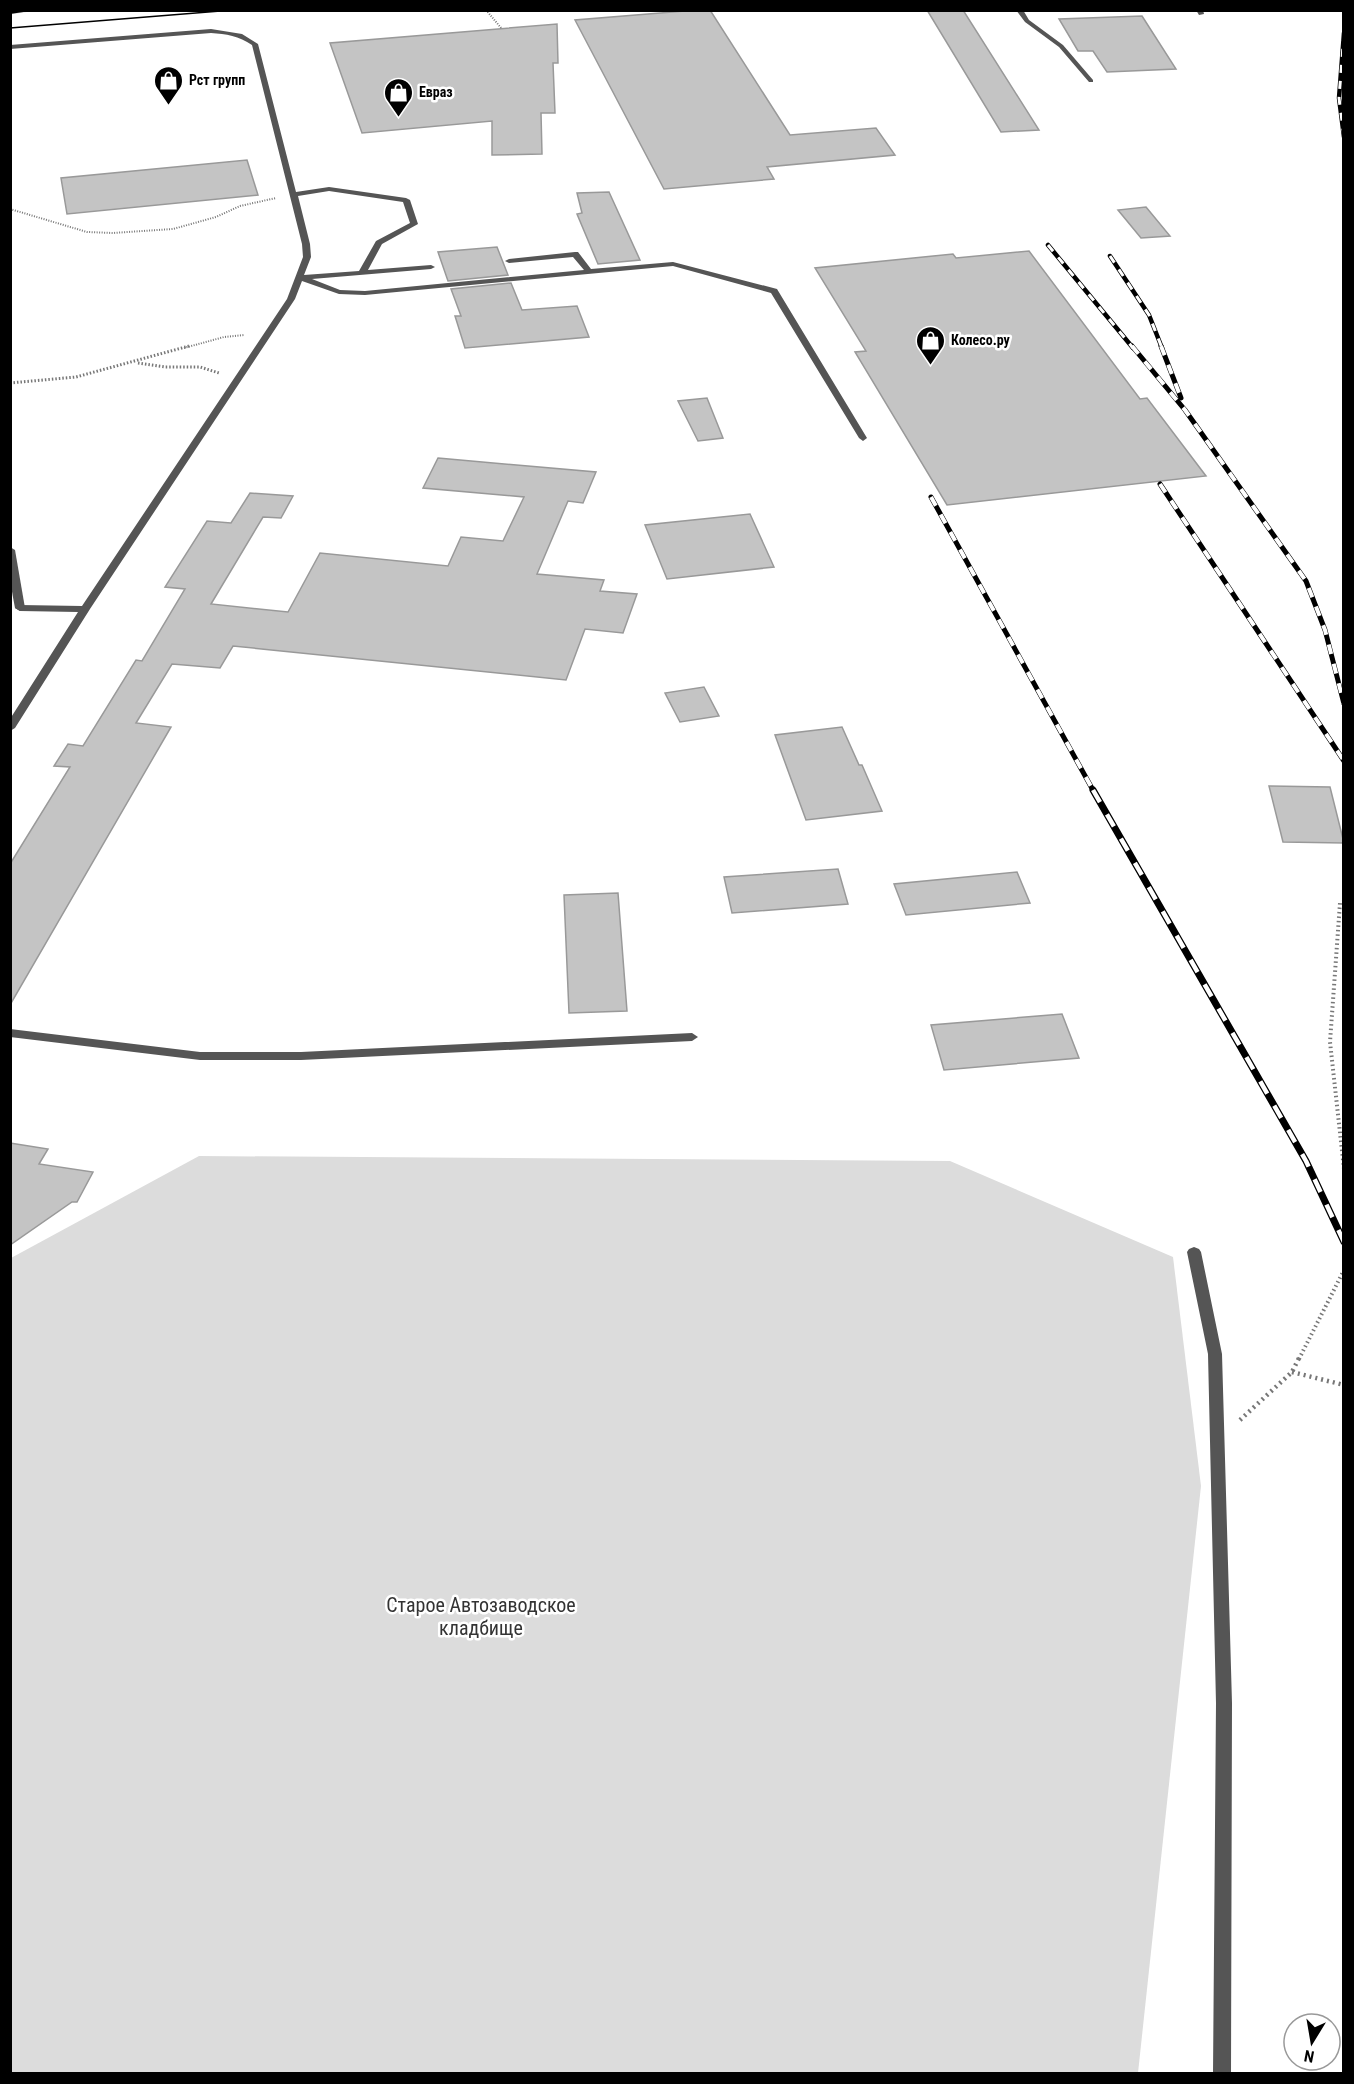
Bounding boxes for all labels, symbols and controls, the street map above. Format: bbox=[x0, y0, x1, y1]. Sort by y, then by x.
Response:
shop icon: Рст групп bbox=[152, 64, 184, 106]
place label: Рст групп bbox=[189, 72, 245, 88]
shop icon: Евраз bbox=[382, 76, 414, 118]
place label: Евраз bbox=[419, 84, 453, 100]
shop icon: Колесо.ру bbox=[914, 324, 946, 366]
place label: Колесо.ру bbox=[951, 332, 1011, 348]
park label: Старое Автозаводское кладбище bbox=[386, 1593, 576, 1640]
north arrow bbox=[1282, 2012, 1342, 2072]
text: N bbox=[1303, 2046, 1316, 2066]

